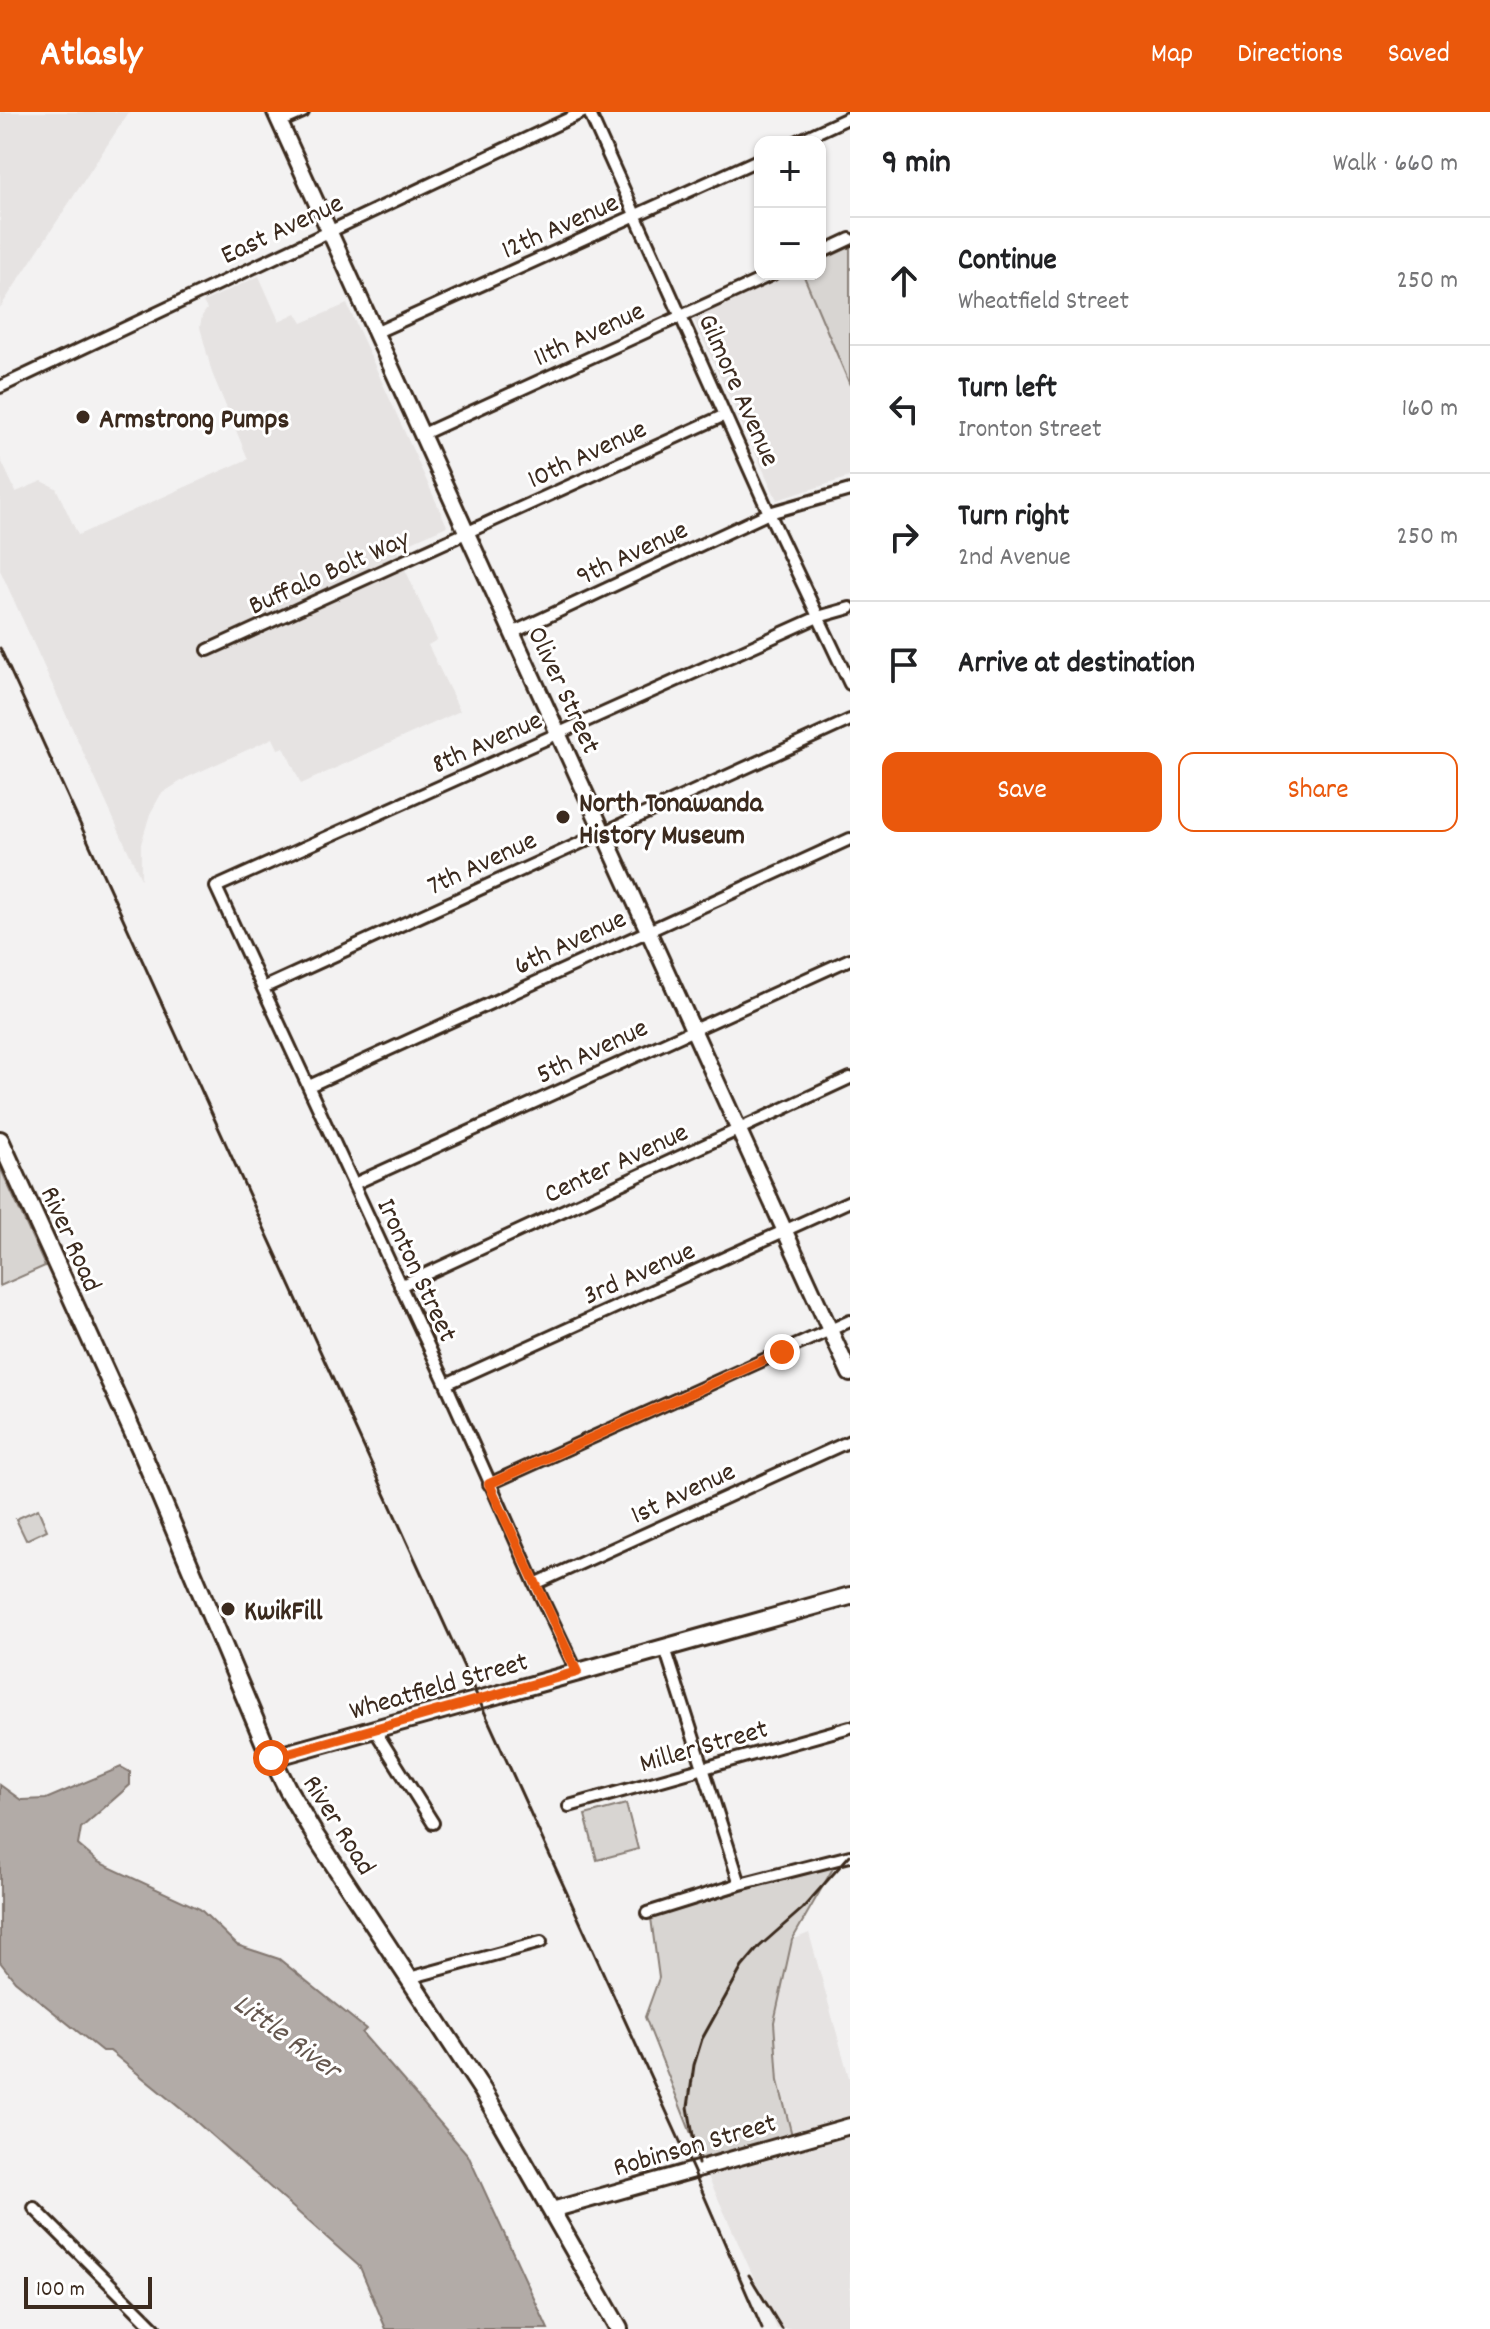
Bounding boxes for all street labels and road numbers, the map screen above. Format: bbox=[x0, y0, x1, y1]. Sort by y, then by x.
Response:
street label: 12th Avenue bbox=[496, 185, 626, 272]
street label: East Avenue bbox=[215, 186, 351, 277]
street label: 11th Avenue bbox=[528, 293, 652, 380]
street label: Gilmore Avenue bbox=[685, 308, 788, 474]
street label: 10th Avenue bbox=[522, 411, 654, 502]
street label: 9th Avenue bbox=[571, 512, 695, 599]
street label: Buffalo Bolt Way bbox=[243, 521, 418, 628]
street label: Oliver Street bbox=[514, 621, 608, 762]
street label: 8th Avenue bbox=[426, 702, 550, 787]
street label: 7th Avenue bbox=[422, 823, 545, 908]
street label: 6th Avenue bbox=[508, 901, 634, 988]
street label: 5th Avenue bbox=[531, 1010, 656, 1097]
street label: Center Avenue bbox=[538, 1115, 696, 1216]
street label: River Road bbox=[27, 1181, 109, 1299]
street label: Ironton Street bbox=[364, 1193, 465, 1350]
street label: 3rd Avenue bbox=[578, 1233, 703, 1318]
street label: 1st Avenue bbox=[625, 1454, 743, 1537]
street label: Wheatfield Street bbox=[345, 1644, 533, 1733]
street label: Miller Street bbox=[635, 1711, 773, 1786]
street label: River Road bbox=[290, 1769, 383, 1885]
street label: Robinson Street bbox=[609, 2105, 782, 2190]

